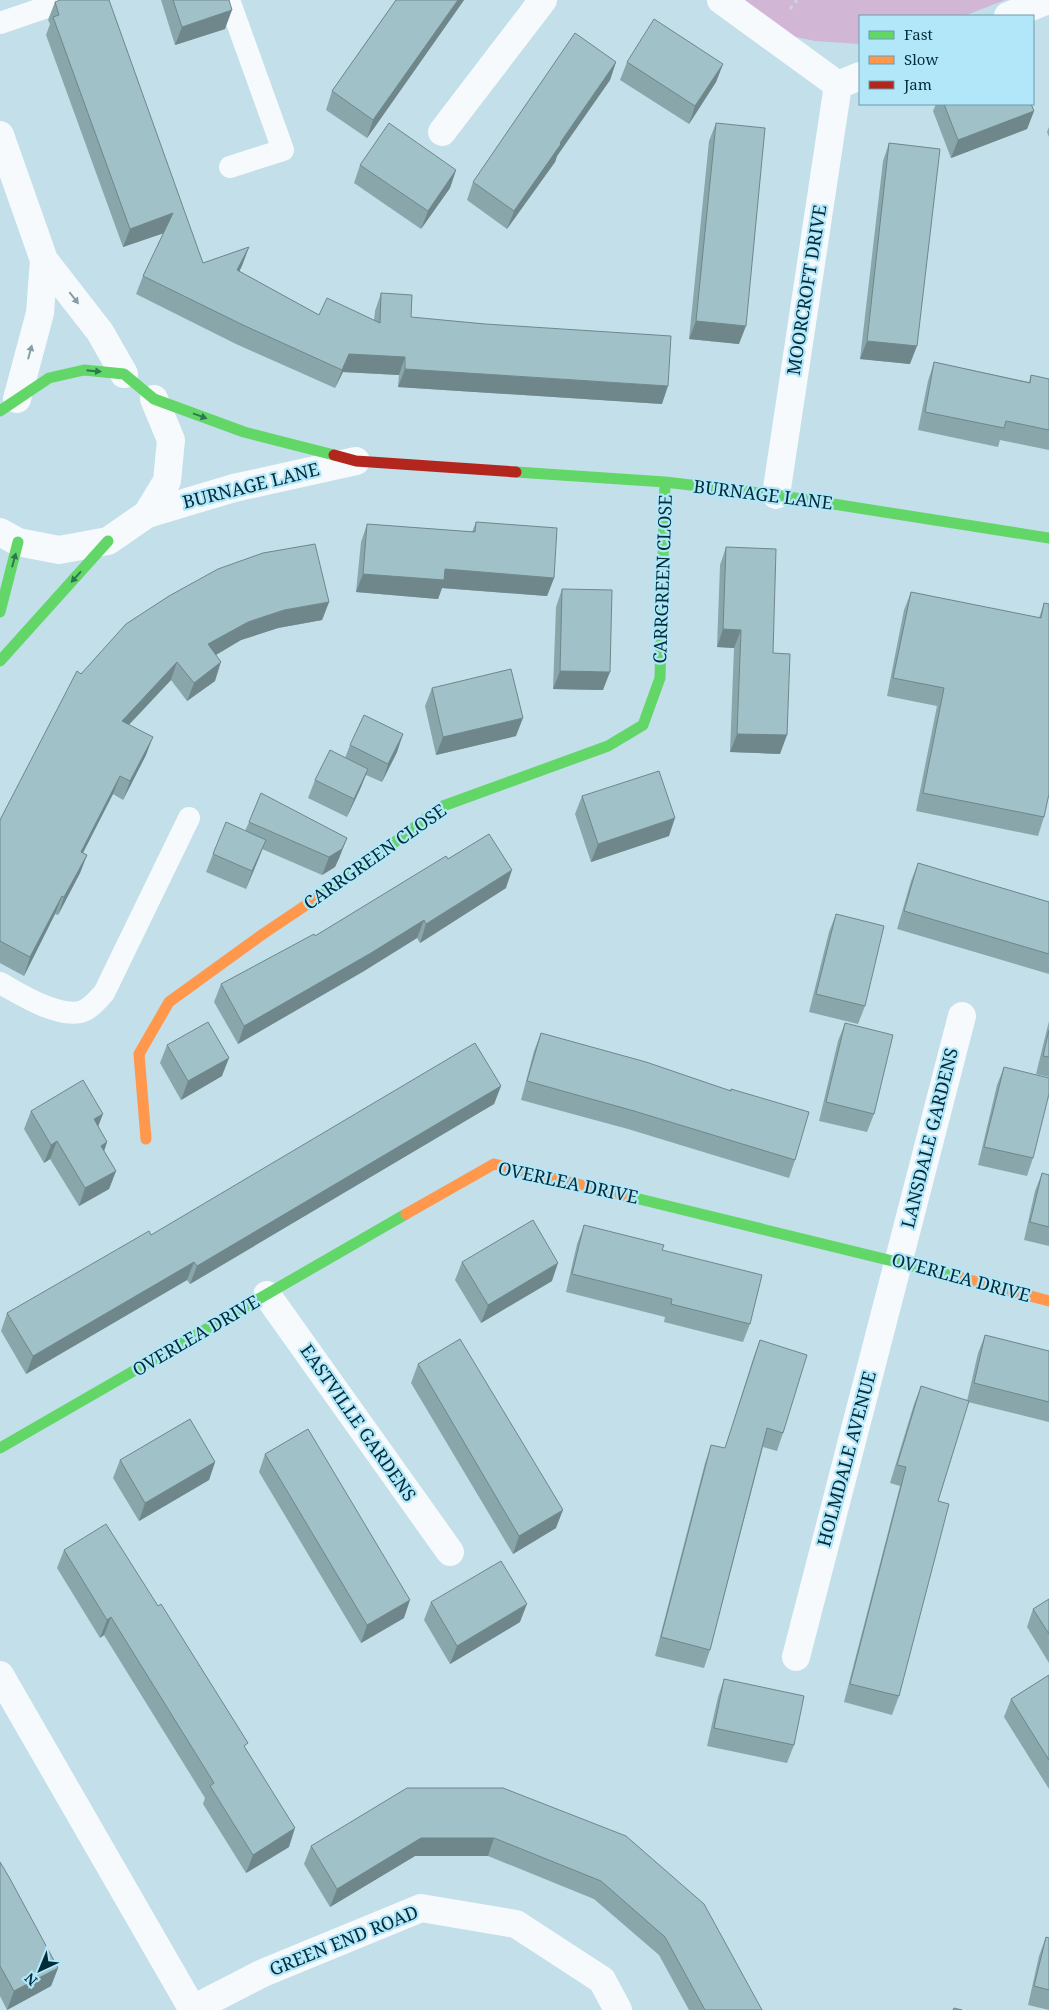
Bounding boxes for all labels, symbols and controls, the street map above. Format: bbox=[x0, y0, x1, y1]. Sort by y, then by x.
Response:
legend bbox=[859, 15, 1034, 105]
text: Fast bbox=[904, 24, 933, 44]
text: Slow bbox=[904, 49, 938, 69]
text: Jam bbox=[903, 74, 932, 94]
street label: MOORCROFT DRIVE bbox=[781, 203, 831, 377]
one-way arrow bbox=[69, 292, 80, 305]
one-way arrow bbox=[26, 345, 34, 360]
one-way arrow bbox=[86, 367, 102, 375]
one-way arrow bbox=[193, 412, 208, 420]
street label: BURNAGE LANE bbox=[180, 456, 322, 514]
street label: BURNAGE LANE bbox=[692, 474, 834, 514]
street label: CARRGREEN CLOSE bbox=[647, 494, 677, 664]
one-way arrow bbox=[10, 552, 18, 567]
one-way arrow bbox=[70, 571, 81, 584]
street label: CARRGREEN CLOSE bbox=[298, 798, 451, 915]
street label: LANSDALE GARDENS bbox=[895, 1045, 963, 1230]
street label: OVERLEA DRIVE bbox=[496, 1155, 641, 1209]
street label: OVERLEA DRIVE bbox=[889, 1247, 1033, 1307]
street label: OVERLEA DRIVE bbox=[128, 1289, 263, 1381]
street label: EASTVILLE GARDENS bbox=[295, 1339, 422, 1506]
street label: HOLMDALE AVENUE bbox=[811, 1368, 881, 1549]
street label: GREEN END ROAD bbox=[266, 1899, 422, 1981]
north arrow bbox=[15, 1945, 65, 1995]
text: N bbox=[20, 1969, 41, 1990]

